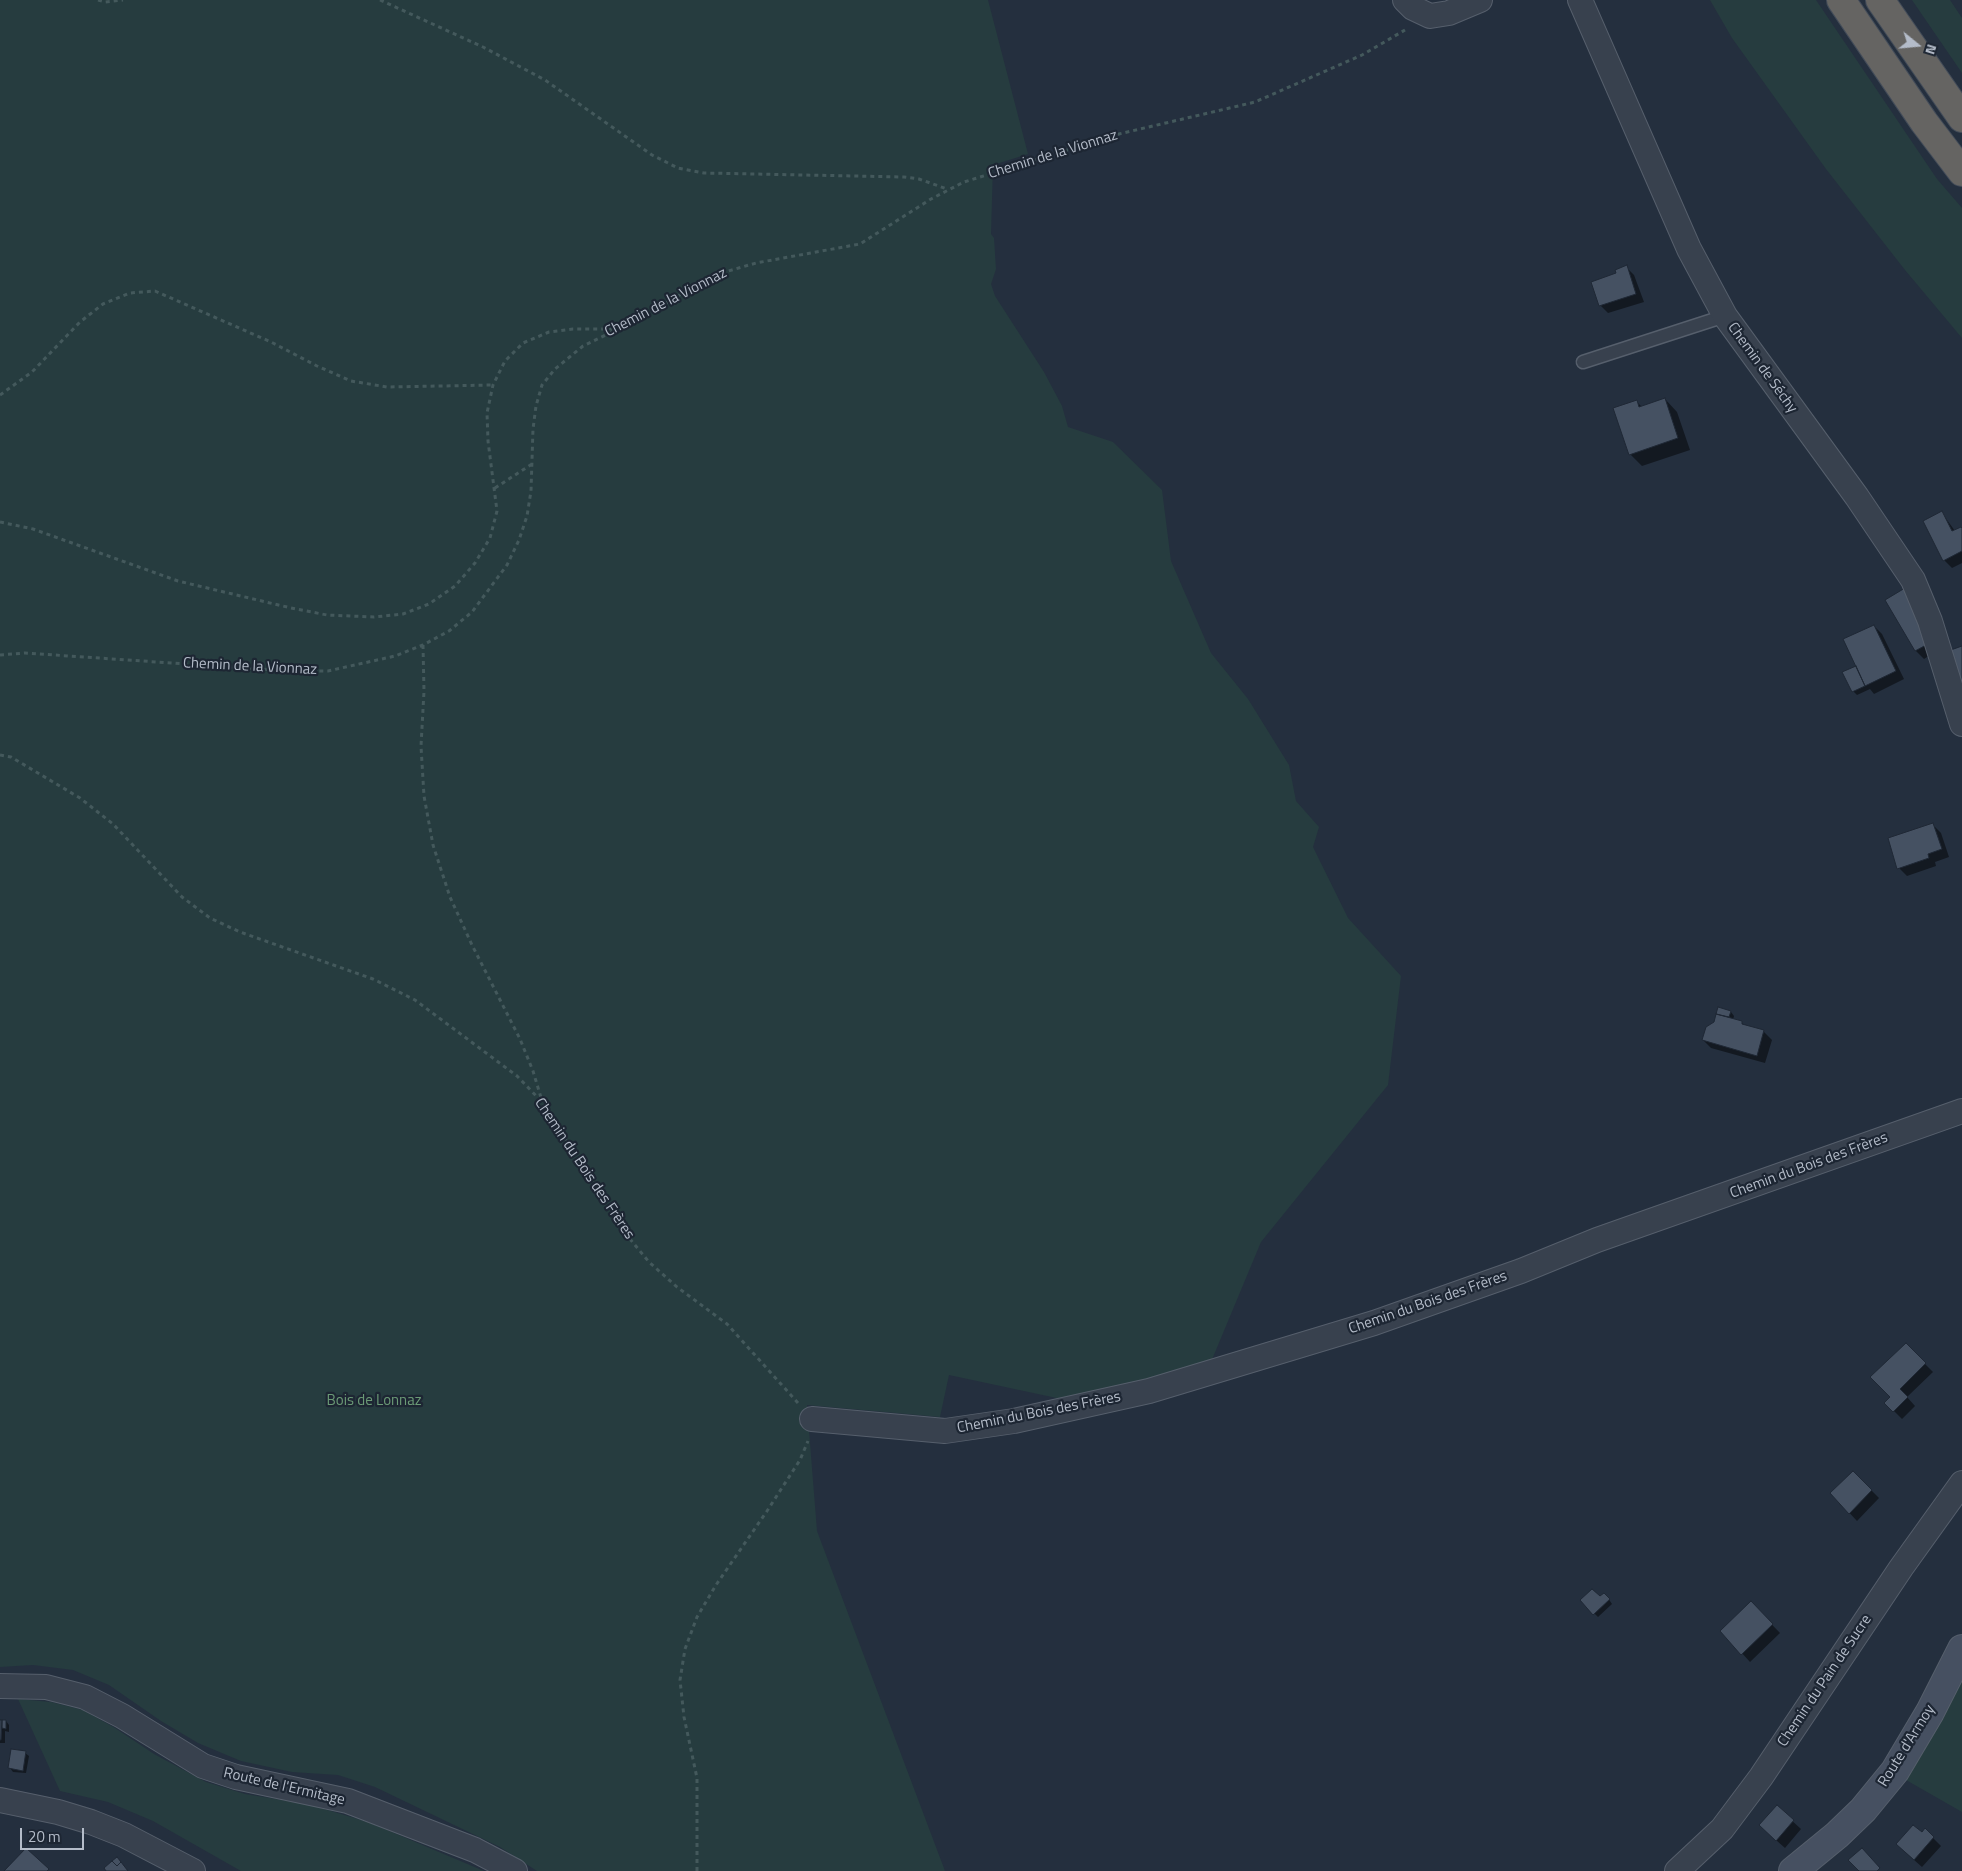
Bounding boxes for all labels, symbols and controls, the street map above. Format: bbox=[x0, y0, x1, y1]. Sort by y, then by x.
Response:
north arrow bbox=[1892, 20, 1942, 70]
text: N bbox=[1920, 42, 1943, 57]
street label: Chemin de la Vionnaz bbox=[986, 127, 1120, 183]
street label: Chemin de la Vionnaz bbox=[602, 264, 730, 342]
street label: Chemin de Séchy bbox=[1723, 319, 1801, 417]
street label: Chemin de la Vionnaz bbox=[182, 654, 318, 680]
street label: Chemin du Bois des Frères bbox=[530, 1095, 638, 1243]
street label: Chemin du Bois des Frères bbox=[1728, 1129, 1890, 1203]
street label: Chemin du Bois des Frères bbox=[1346, 1267, 1510, 1339]
street label: Chemin du Bois des Frères bbox=[956, 1388, 1122, 1438]
park label: Bois de Lonnaz bbox=[326, 1392, 422, 1410]
street label: Chemin du Pain de Sucre bbox=[1774, 1612, 1876, 1750]
street label: Route d'Armoy bbox=[1875, 1702, 1939, 1790]
street label: Route de l'Ermitage bbox=[222, 1764, 346, 1810]
scale bar bbox=[22, 1818, 86, 1850]
text: 20 m bbox=[28, 1825, 61, 1848]

